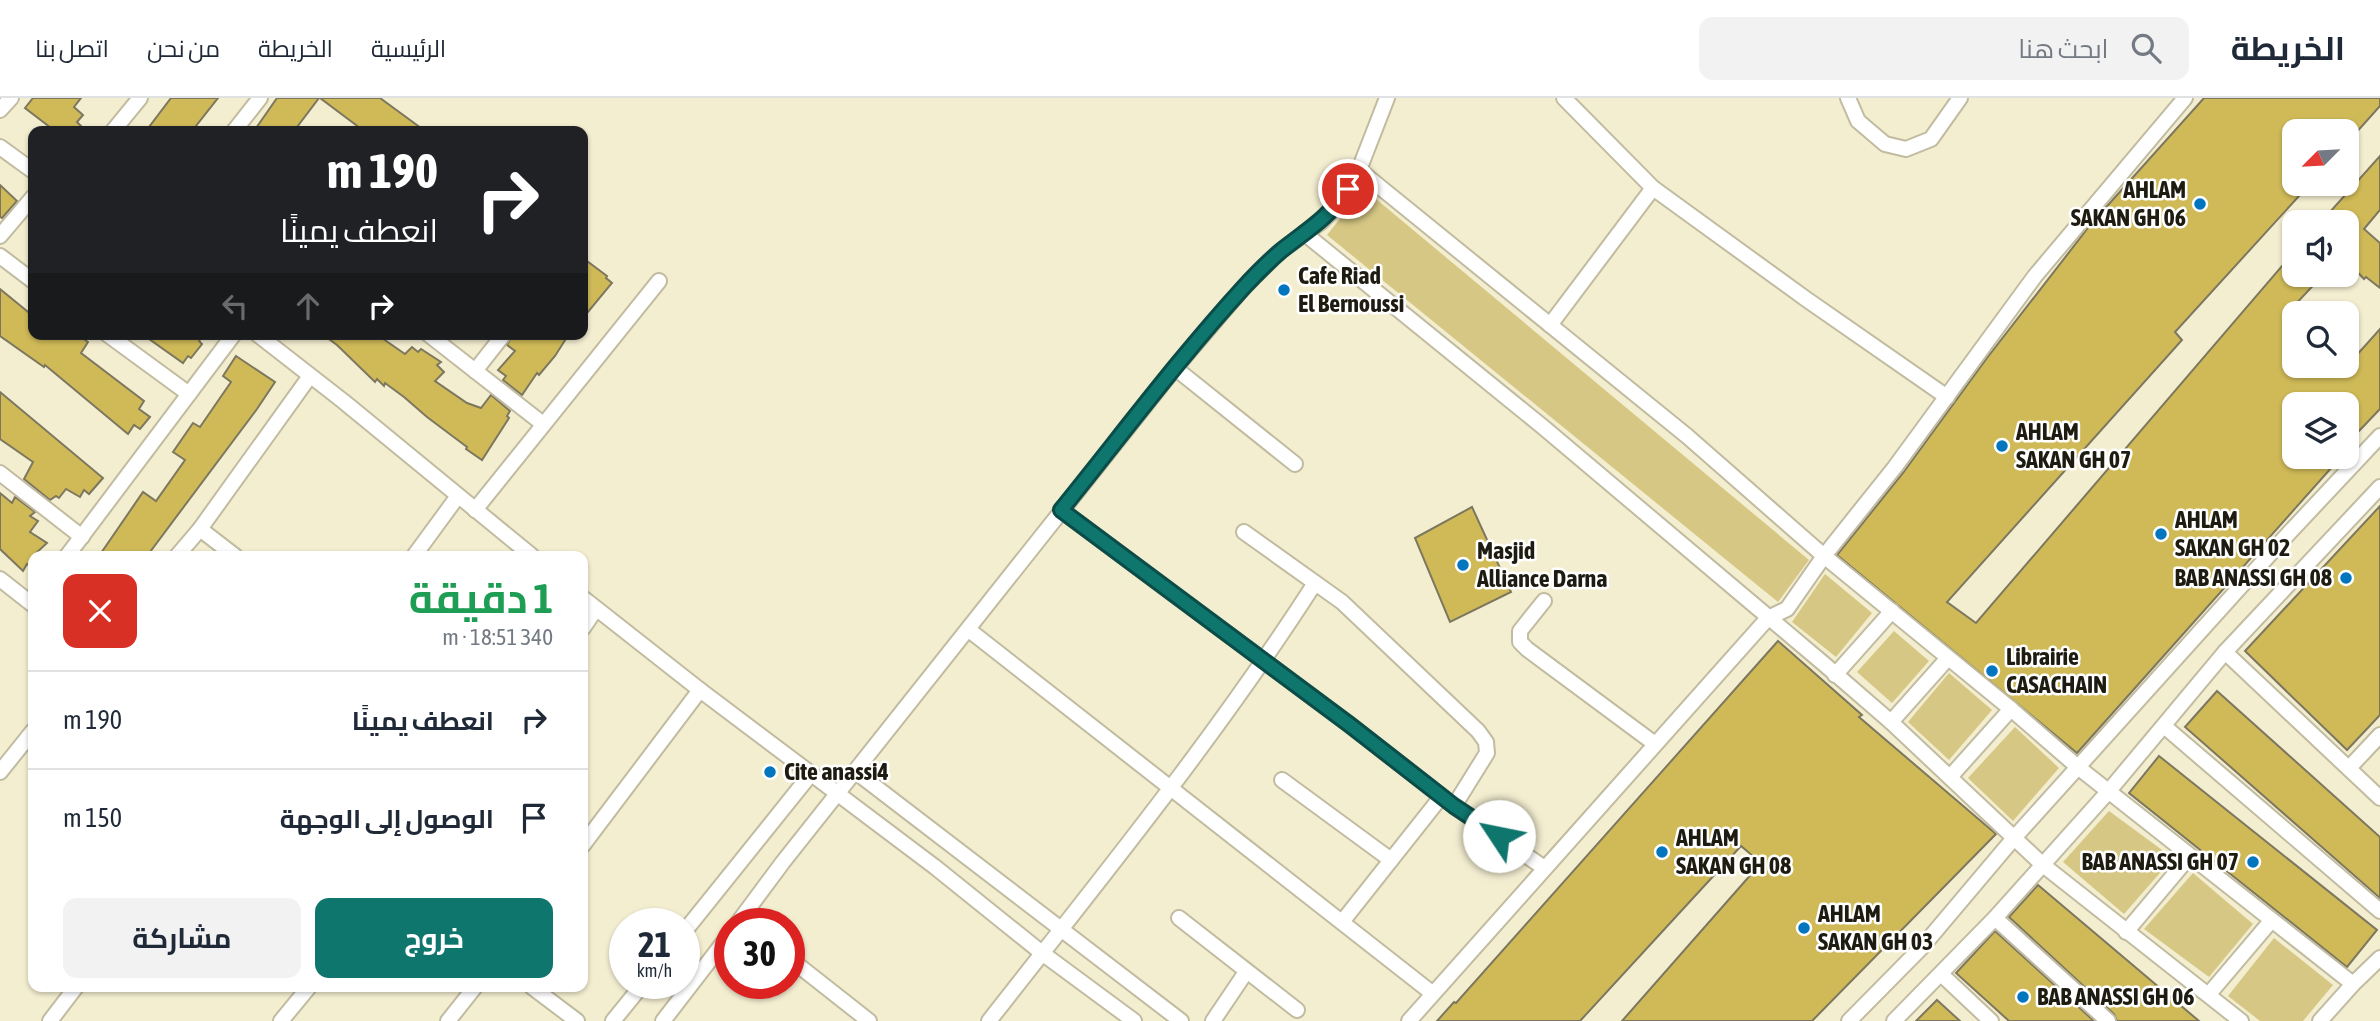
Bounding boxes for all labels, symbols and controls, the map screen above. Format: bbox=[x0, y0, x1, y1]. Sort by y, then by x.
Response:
search box bbox=[1699, 17, 2189, 80]
icon: search bbox=[2127, 29, 2165, 67]
text: الخريطة bbox=[2231, 29, 2345, 67]
text: ابحث هنا bbox=[2018, 34, 2109, 64]
text: اتصل بنا bbox=[35, 35, 109, 62]
text: من نحن bbox=[147, 35, 220, 62]
text: الخريطة bbox=[258, 35, 333, 62]
text: الرئيسية bbox=[371, 35, 446, 62]
north arrow bbox=[2282, 119, 2359, 196]
map controls bbox=[2282, 119, 2359, 469]
text: 190 m bbox=[327, 142, 438, 198]
icon: right bbox=[462, 154, 553, 245]
pin bbox=[1318, 159, 1378, 219]
icon: arrive bbox=[1329, 170, 1367, 208]
place label: AHLAM SAKAN GH 06 bbox=[2071, 176, 2186, 231]
marker: AHLAM SAKAN GH 06 bbox=[2192, 196, 2208, 212]
button: sound bbox=[2282, 210, 2359, 287]
text: انعطف يمينًا bbox=[280, 212, 438, 249]
place label: Cafe Riad El Bernoussi bbox=[1298, 262, 1404, 317]
marker: Cafe Riad El Bernoussi bbox=[1276, 282, 1292, 298]
icon: left bbox=[216, 287, 254, 325]
icon: ahead bbox=[289, 287, 327, 325]
icon: right bbox=[362, 287, 400, 325]
button: search bbox=[2282, 301, 2359, 378]
button: layers bbox=[2282, 392, 2359, 469]
place label: AHLAM SAKAN GH 07 bbox=[2015, 418, 2131, 473]
marker: AHLAM SAKAN GH 07 bbox=[1994, 438, 2010, 454]
place label: AHLAM SAKAN GH 02 bbox=[2174, 506, 2290, 561]
marker: AHLAM SAKAN GH 02 bbox=[2153, 526, 2169, 542]
place label: Masjid Alliance Darna bbox=[1476, 537, 1607, 592]
marker: Masjid Alliance Darna bbox=[1455, 557, 1471, 573]
place label: BAB ANASSI GH 08 bbox=[2174, 564, 2332, 591]
marker: BAB ANASSI GH 08 bbox=[2338, 570, 2354, 586]
button: close bbox=[63, 574, 137, 648]
text: 1 دقيقة bbox=[409, 574, 553, 622]
text: 340 m · 18:51 bbox=[442, 624, 553, 650]
place label: Librairie CASACHAIN bbox=[2006, 643, 2107, 698]
marker: Librairie CASACHAIN bbox=[1984, 663, 2000, 679]
icon: right bbox=[515, 701, 553, 739]
text: 190 m bbox=[63, 705, 122, 735]
text: انعطف يمينًا bbox=[352, 706, 494, 736]
place label: Cite anassi4 bbox=[784, 758, 889, 785]
marker: Cite anassi4 bbox=[762, 764, 778, 780]
icon: arrive bbox=[515, 799, 553, 837]
position arrow bbox=[1462, 799, 1536, 873]
text: 150 m bbox=[63, 803, 122, 833]
text: الوصول إلى الوجهة bbox=[280, 804, 494, 834]
place label: AHLAM SAKAN GH 08 bbox=[1675, 824, 1791, 879]
marker: AHLAM SAKAN GH 08 bbox=[1654, 844, 1670, 860]
place label: BAB ANASSI GH 07 bbox=[2081, 848, 2239, 875]
marker: BAB ANASSI GH 07 bbox=[2245, 854, 2261, 870]
button: مشاركة bbox=[63, 898, 301, 978]
button: خروج bbox=[315, 898, 553, 978]
place label: AHLAM SAKAN GH 03 bbox=[1817, 900, 1933, 955]
speed limit sign: 30 bbox=[714, 908, 805, 999]
marker: AHLAM SAKAN GH 03 bbox=[1796, 920, 1812, 936]
text: 21 bbox=[638, 924, 671, 964]
text: km/h bbox=[637, 960, 672, 981]
place label: BAB ANASSI GH 06 bbox=[2037, 983, 2195, 1010]
marker: BAB ANASSI GH 06 bbox=[2015, 989, 2031, 1005]

